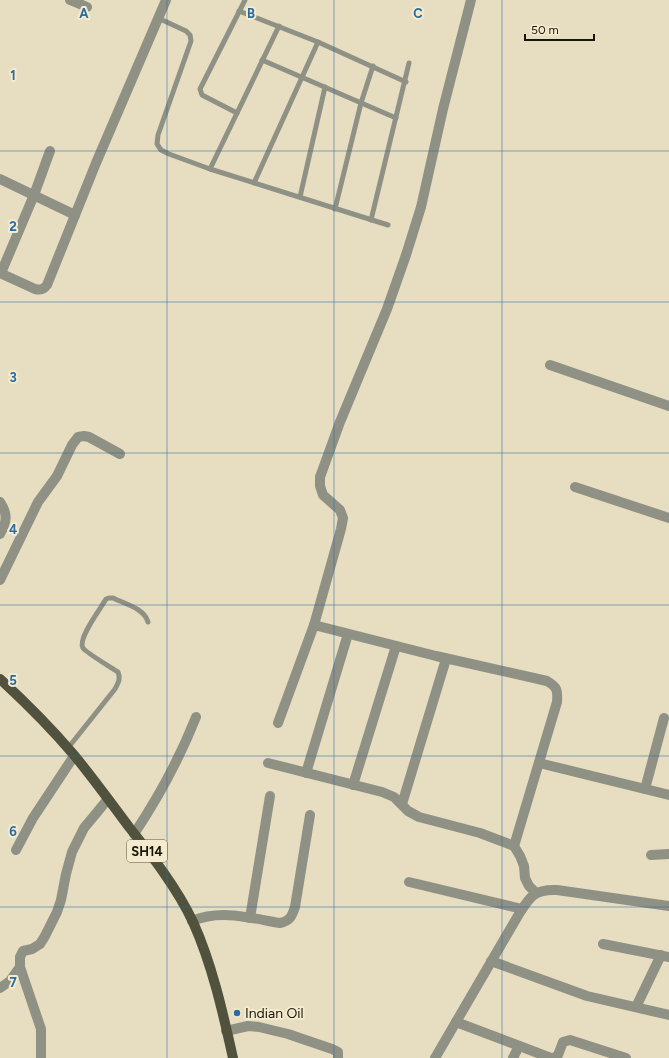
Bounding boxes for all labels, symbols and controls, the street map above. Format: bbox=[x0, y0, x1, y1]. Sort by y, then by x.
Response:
text: A bbox=[79, 6, 89, 21]
text: B bbox=[247, 6, 255, 21]
text: C bbox=[413, 6, 423, 21]
scale bar bbox=[525, 16, 594, 42]
text: 50 m bbox=[531, 23, 559, 37]
text: 1 bbox=[10, 68, 16, 83]
text: 2 bbox=[9, 219, 17, 234]
text: 3 bbox=[9, 370, 17, 385]
text: 4 bbox=[9, 522, 17, 537]
text: 5 bbox=[9, 673, 17, 688]
text: 6 bbox=[9, 824, 17, 839]
road number: SH14 bbox=[127, 840, 167, 862]
text: 7 bbox=[9, 975, 17, 990]
place label: Indian Oil bbox=[245, 1005, 304, 1022]
marker: Indian Oil bbox=[232, 1008, 242, 1018]

